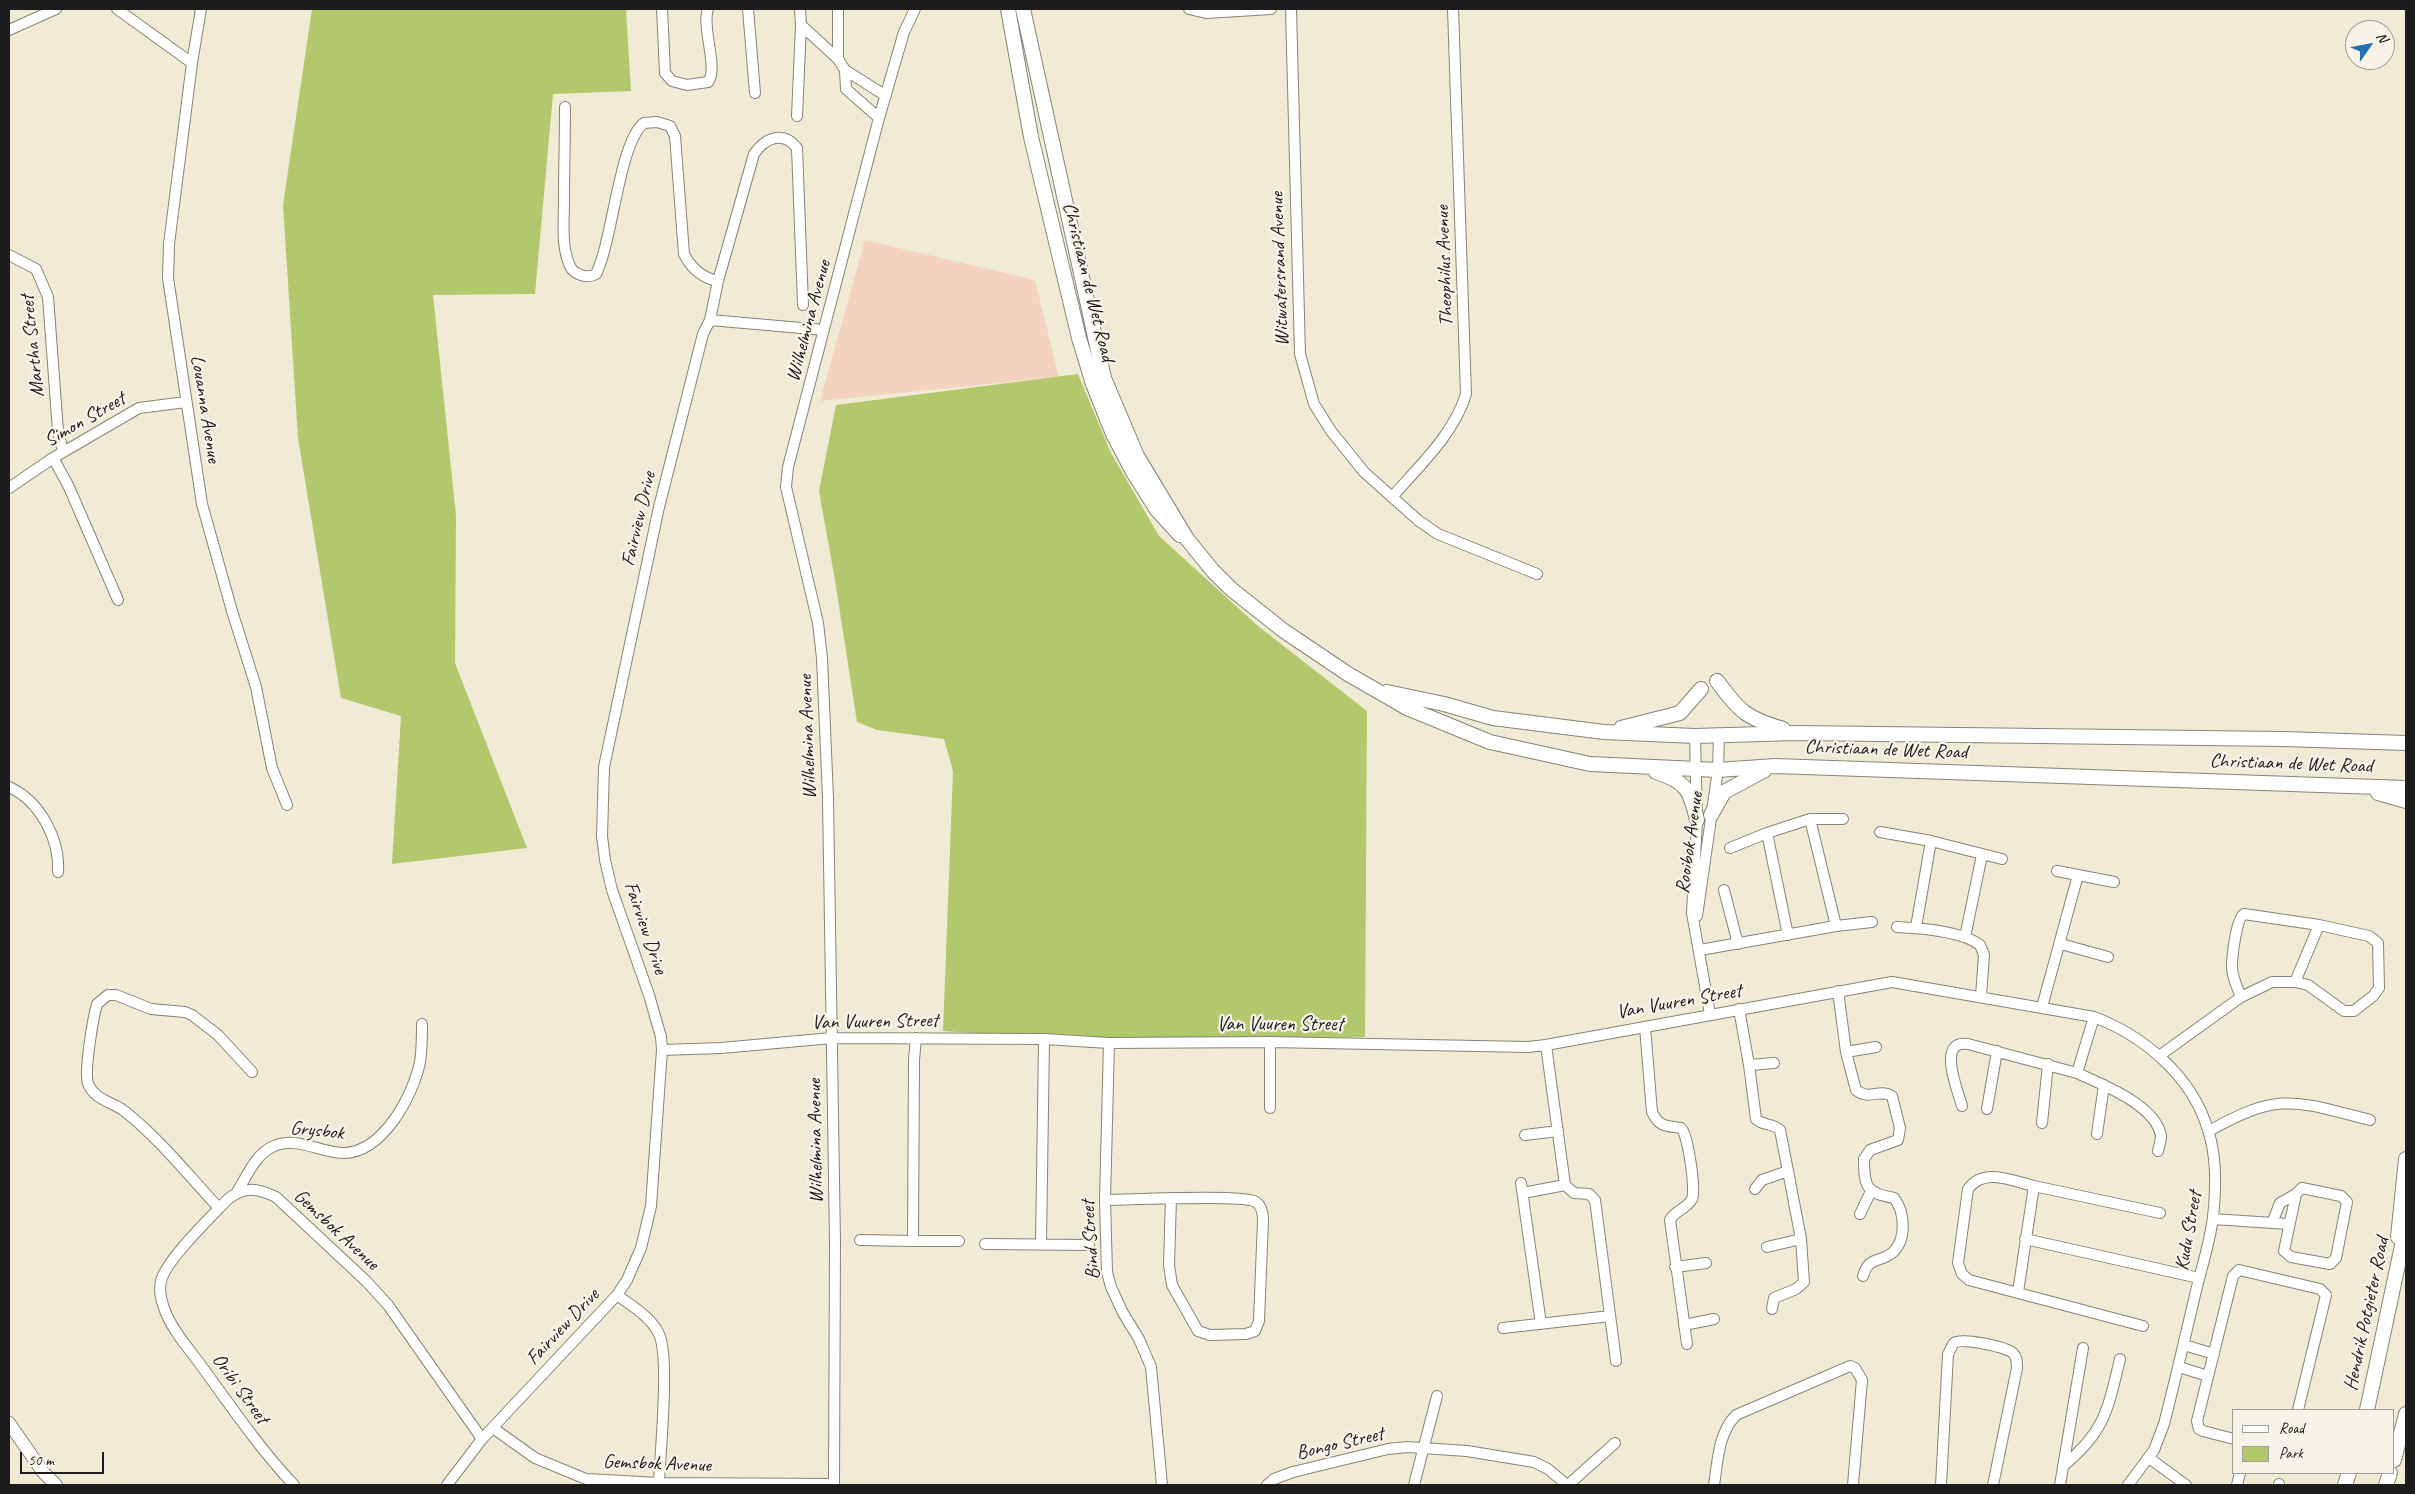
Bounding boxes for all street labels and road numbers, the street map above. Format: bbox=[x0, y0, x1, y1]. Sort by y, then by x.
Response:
street label: Witwatersrand Avenue bbox=[1265, 191, 1295, 347]
street label: Christiaan de Wet Road bbox=[1057, 200, 1119, 364]
street label: Theophilus Avenue bbox=[1431, 205, 1459, 327]
street label: Wilhelmina Avenue bbox=[781, 258, 837, 384]
street label: Martha Street bbox=[16, 294, 50, 398]
street label: Louanna Avenue bbox=[185, 353, 225, 465]
street label: Simon Street bbox=[40, 387, 130, 453]
street label: Fairview Drive bbox=[616, 469, 662, 569]
street label: Wilhelmina Avenue bbox=[794, 674, 822, 800]
street label: Christiaan de Wet Road bbox=[1804, 735, 1968, 765]
street label: Christiaan de Wet Road bbox=[2209, 749, 2373, 779]
street label: Rooibok Avenue bbox=[1671, 791, 1709, 895]
street label: Fairview Drive bbox=[618, 879, 672, 977]
street label: Van Vuuren Street bbox=[1615, 979, 1743, 1025]
street label: Van Vuuren Street bbox=[812, 1009, 938, 1035]
street label: Van Vuuren Street bbox=[1217, 1013, 1343, 1037]
street label: Wilhelmina Avenue bbox=[803, 1079, 829, 1203]
street label: Grysbok bbox=[289, 1116, 345, 1146]
street label: Gemsbok Avenue bbox=[288, 1184, 384, 1276]
street label: Kudu Street bbox=[2170, 1190, 2208, 1272]
street label: Bind Street bbox=[1076, 1199, 1106, 1281]
street label: Hendrik Potgieter Road bbox=[2339, 1235, 2395, 1393]
street label: Fairview Drive bbox=[521, 1284, 605, 1370]
street label: Oribi Street bbox=[206, 1349, 274, 1429]
street label: Bongo Street bbox=[1294, 1422, 1386, 1466]
street label: Gemsbok Avenue bbox=[603, 1450, 711, 1478]

